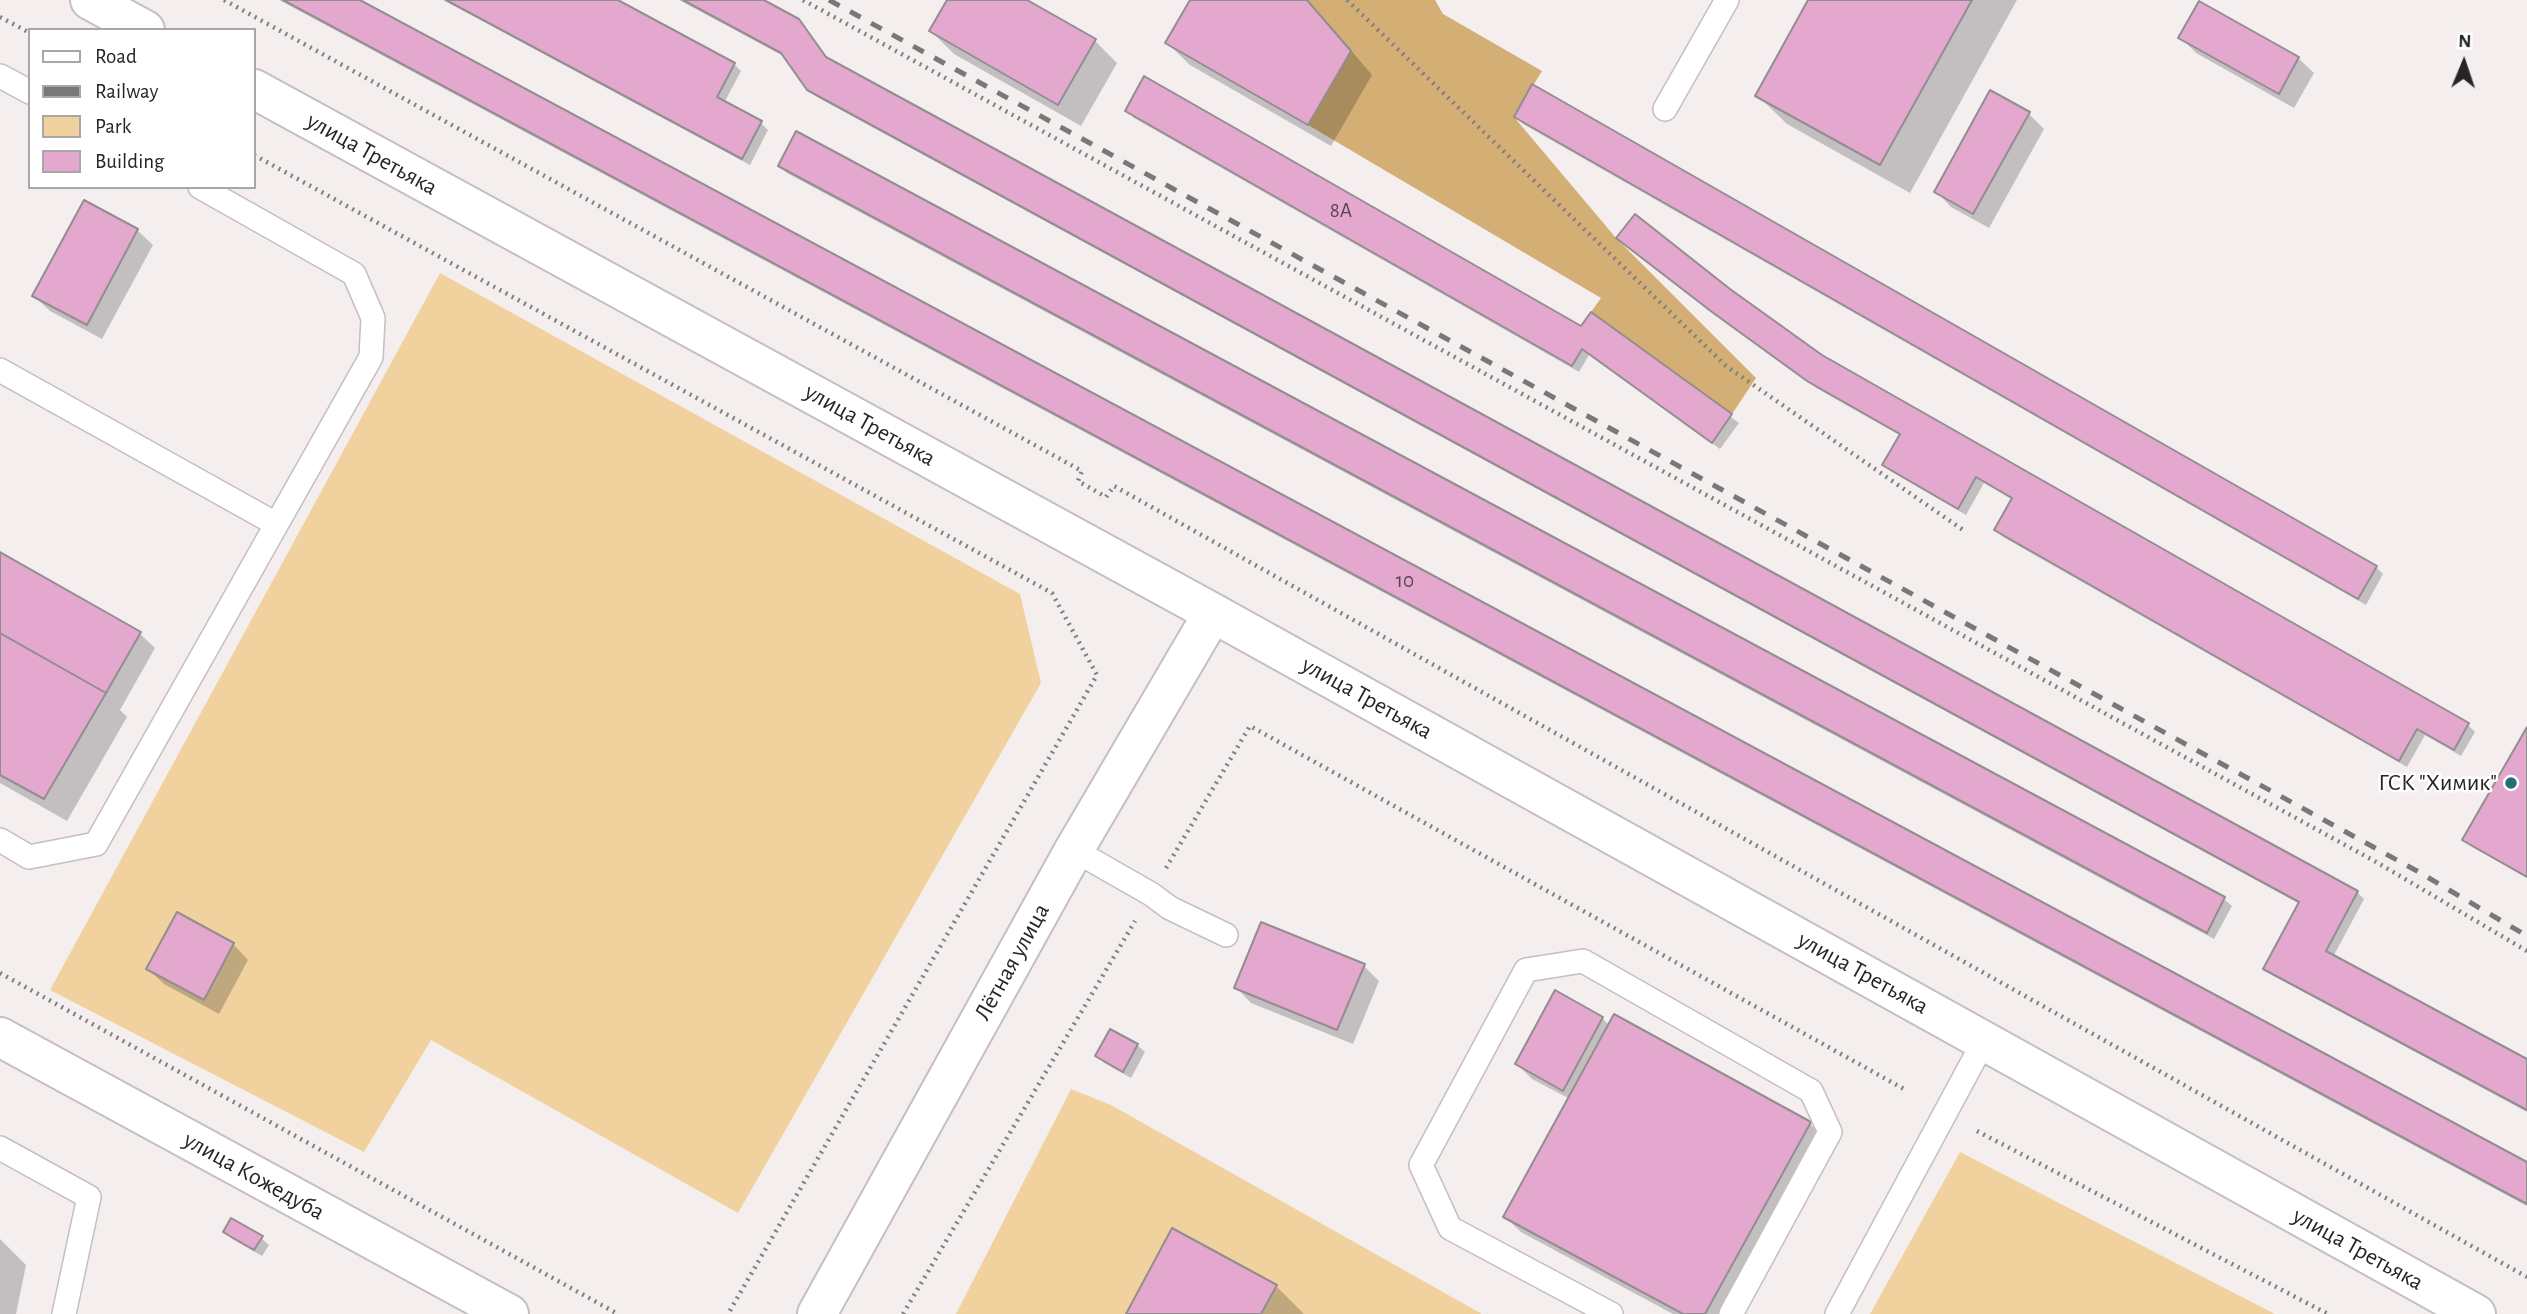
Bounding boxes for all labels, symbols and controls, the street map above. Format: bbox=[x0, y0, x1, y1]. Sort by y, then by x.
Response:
legend bbox=[28, 28, 256, 189]
north arrow bbox=[2429, 28, 2499, 98]
text: N bbox=[2458, 32, 2472, 51]
text: Road bbox=[95, 46, 137, 67]
text: Railway bbox=[95, 81, 158, 102]
street label: улица Третьяка bbox=[302, 106, 442, 202]
text: Park bbox=[95, 116, 131, 137]
text: Building bbox=[95, 151, 164, 172]
house number: 8А bbox=[1330, 198, 1352, 224]
street label: улица Третьяка bbox=[800, 377, 940, 473]
house number: 10 bbox=[1396, 568, 1414, 594]
street label: улица Третьяка bbox=[1297, 650, 1437, 746]
place label: ГСК "Химик" bbox=[2378, 769, 2497, 797]
marker: ГСК "Химик" bbox=[2503, 775, 2519, 791]
street label: Лётная улица bbox=[968, 898, 1056, 1026]
street label: улица Третьяка bbox=[1793, 925, 1933, 1021]
street label: улица Кожедуба bbox=[178, 1125, 330, 1227]
street label: улица Третьяка bbox=[2288, 1201, 2428, 1297]

